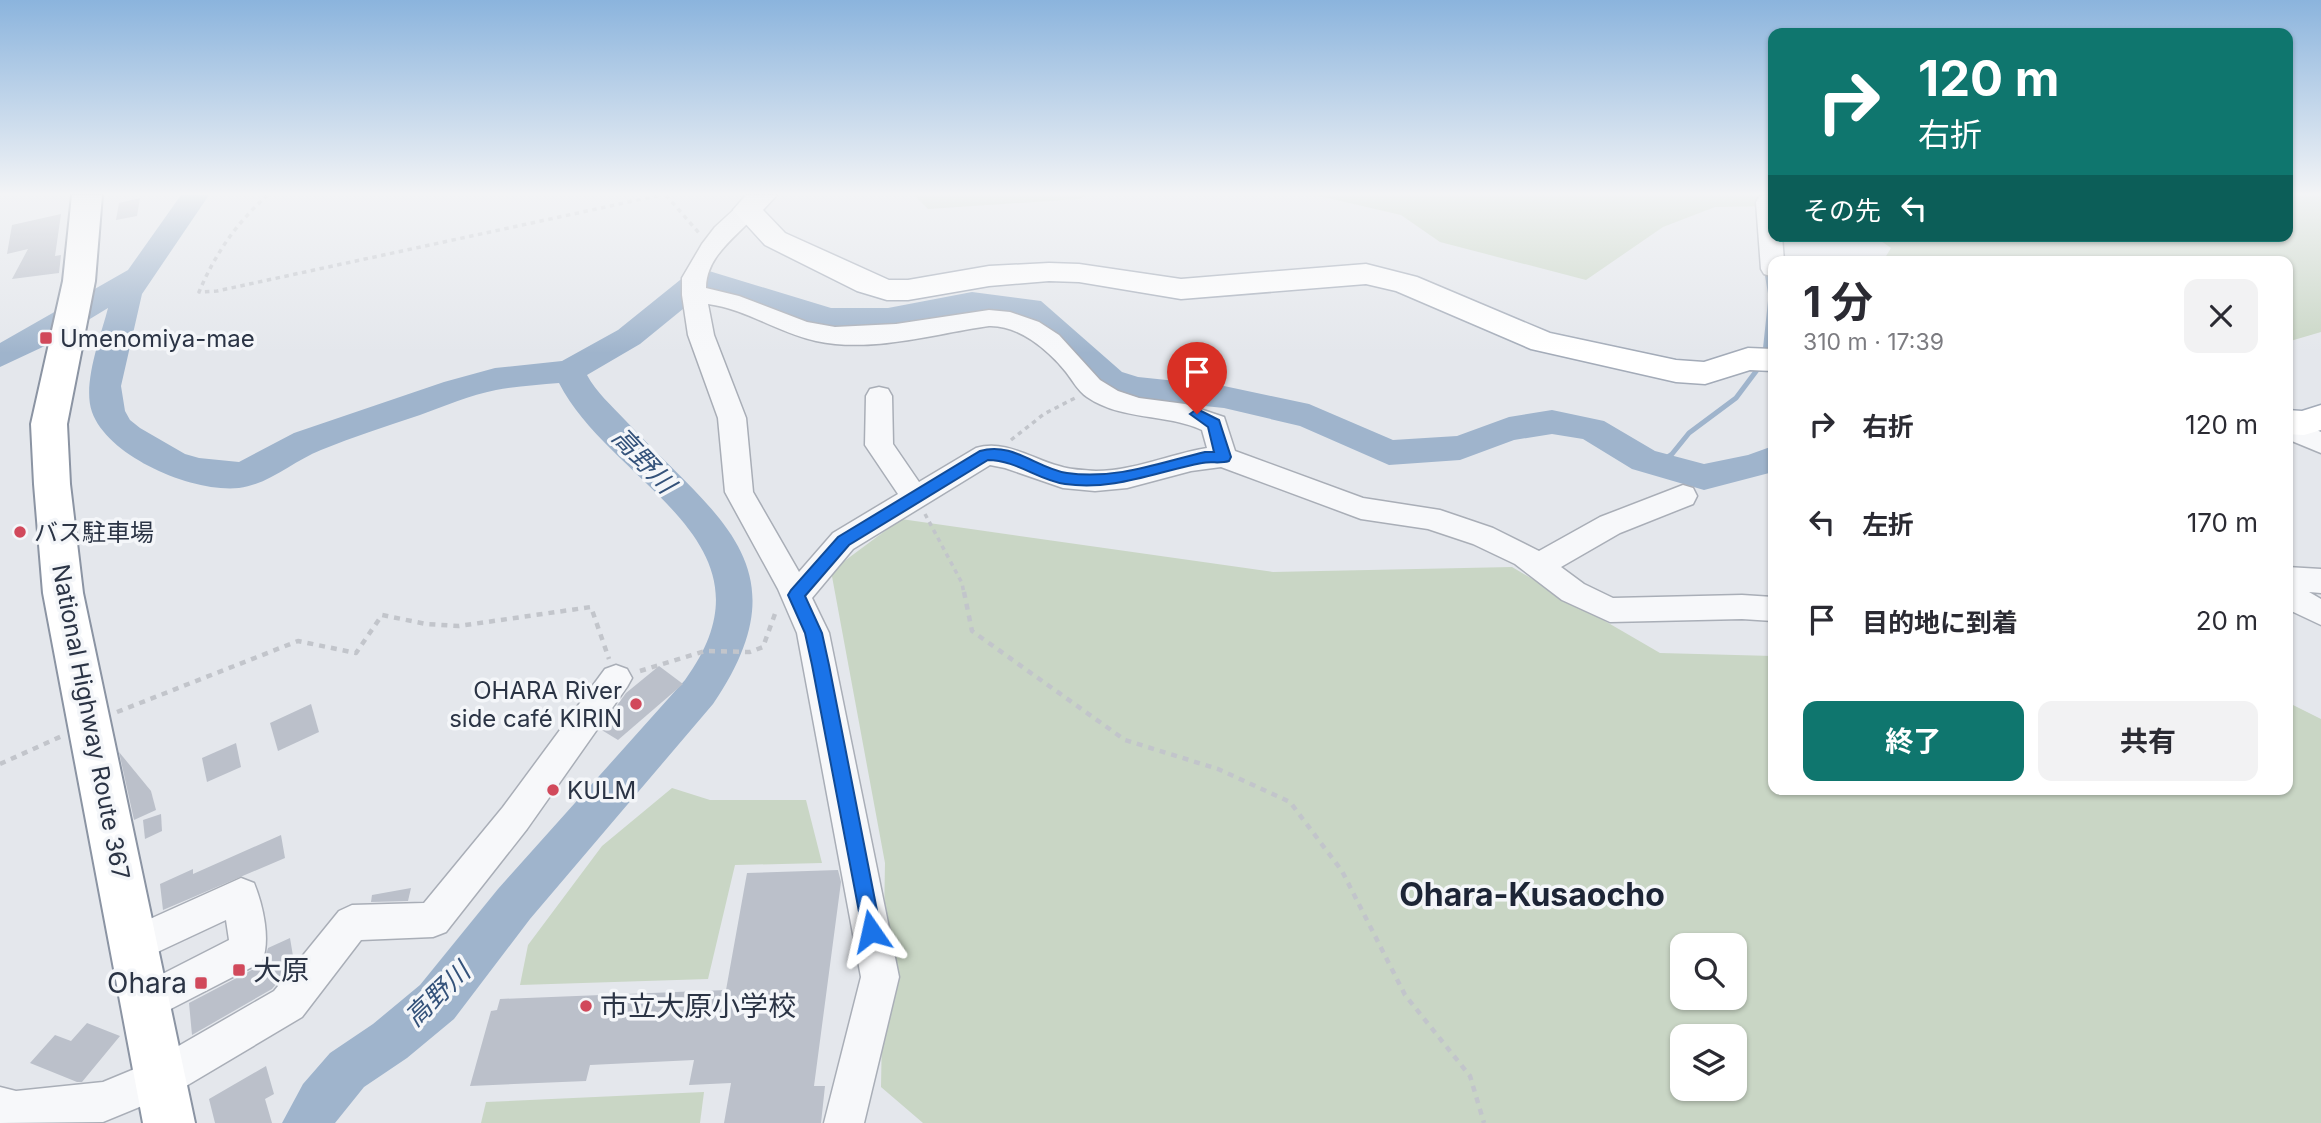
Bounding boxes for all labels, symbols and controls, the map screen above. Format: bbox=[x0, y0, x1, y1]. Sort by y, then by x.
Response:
text: 120 m bbox=[1918, 49, 2059, 108]
icon: right bbox=[1803, 56, 1894, 147]
text: 右折 bbox=[1918, 115, 1982, 154]
icon: left bbox=[1895, 189, 1933, 227]
text: その先 bbox=[1803, 195, 1881, 226]
text: 1 分 bbox=[1803, 276, 1873, 327]
button: close bbox=[2184, 279, 2258, 353]
place label: Umenomiya-mae bbox=[60, 324, 255, 353]
text: 310 m · 17:39 bbox=[1803, 328, 1944, 356]
marker: Umenomiya-mae bbox=[38, 330, 54, 346]
pin bbox=[1167, 342, 1227, 414]
icon: arrive bbox=[1178, 353, 1216, 391]
icon: right bbox=[1803, 405, 1841, 443]
text: 120 m bbox=[2185, 409, 2258, 440]
text: 右折 bbox=[1862, 411, 1914, 442]
water label: 高野川 bbox=[606, 421, 684, 501]
icon: left bbox=[1803, 503, 1841, 541]
text: 170 m bbox=[2187, 507, 2258, 538]
text: 左折 bbox=[1862, 509, 1914, 540]
place label: バス駐車場 bbox=[34, 518, 154, 547]
marker: バス駐車場 bbox=[12, 524, 28, 540]
street label: National Highway Route 367 bbox=[46, 562, 136, 882]
icon: arrive bbox=[1803, 601, 1841, 639]
text: 20 m bbox=[2196, 605, 2258, 636]
text: 目的地に到着 bbox=[1862, 607, 2018, 638]
place label: OHARA River side café KIRIN bbox=[449, 676, 622, 733]
marker: OHARA River side café KIRIN bbox=[628, 696, 644, 712]
button: 終了 bbox=[1803, 701, 2024, 781]
button: 共有 bbox=[2038, 701, 2258, 781]
place label: KULM bbox=[567, 776, 636, 805]
marker: KULM bbox=[545, 782, 561, 798]
district label: Ohara-Kusaocho bbox=[1399, 875, 1665, 914]
position arrow bbox=[834, 894, 908, 968]
map controls bbox=[1670, 933, 1747, 1101]
button: search bbox=[1670, 933, 1747, 1010]
place label: 大原 bbox=[253, 953, 309, 987]
water label: 高野川 bbox=[398, 954, 478, 1032]
marker: 大原 bbox=[231, 962, 247, 978]
place label: Ohara bbox=[107, 966, 187, 1000]
marker: Ohara bbox=[193, 975, 209, 991]
place label: 市立大原小学校 bbox=[600, 989, 796, 1023]
marker: 市立大原小学校 bbox=[578, 998, 594, 1014]
button: layers bbox=[1670, 1024, 1747, 1101]

